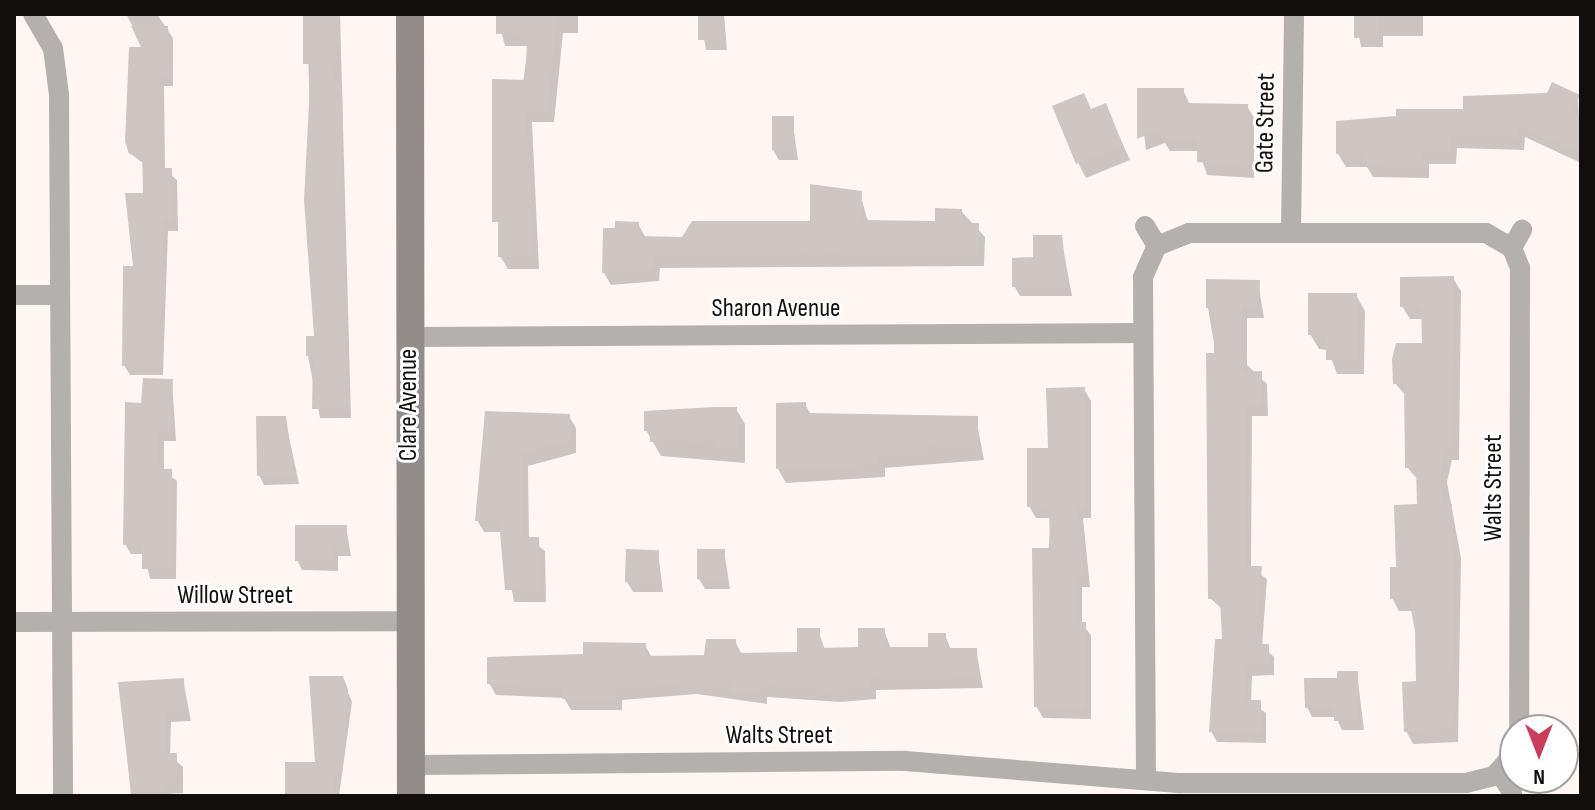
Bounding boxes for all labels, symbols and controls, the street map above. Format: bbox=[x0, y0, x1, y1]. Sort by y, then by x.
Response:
street label: Gate Street bbox=[1250, 73, 1282, 173]
street label: Sharon Avenue bbox=[712, 293, 840, 325]
street label: Clare Avenue bbox=[393, 349, 425, 461]
street label: Walts Street bbox=[1478, 434, 1510, 542]
street label: Willow Street bbox=[177, 580, 293, 612]
north arrow bbox=[1499, 714, 1579, 794]
street label: Walts Street bbox=[725, 720, 833, 752]
text: N bbox=[1533, 763, 1545, 790]

